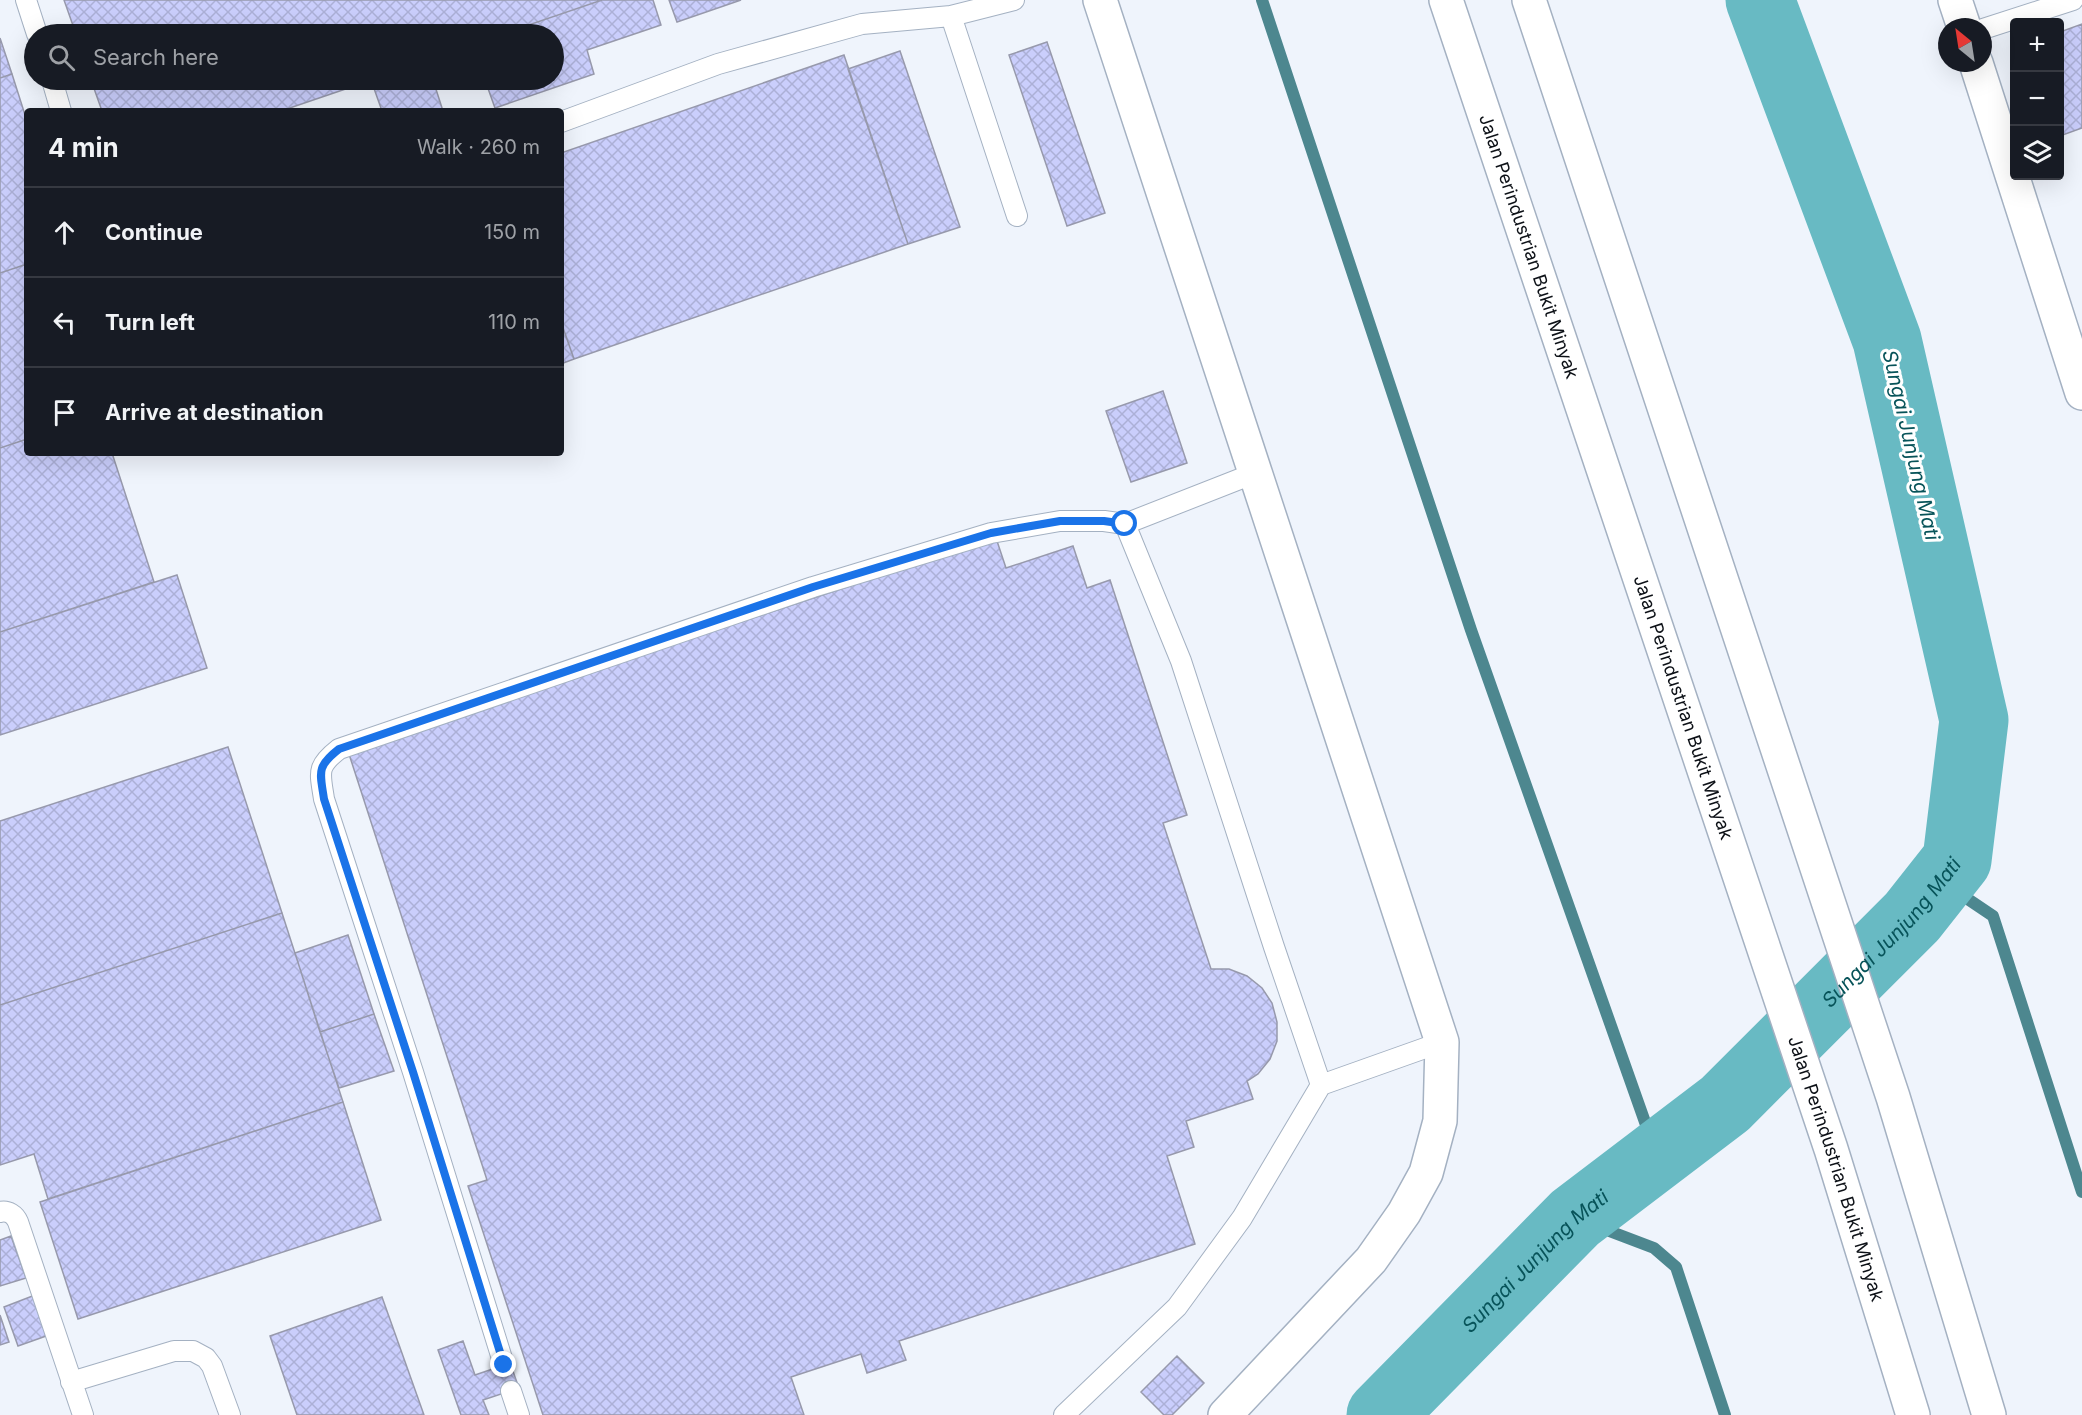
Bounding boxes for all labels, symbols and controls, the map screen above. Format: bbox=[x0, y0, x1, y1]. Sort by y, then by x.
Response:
north arrow bbox=[1938, 18, 1992, 72]
map controls bbox=[2010, 18, 2064, 180]
button: + bbox=[2010, 18, 2064, 72]
search box bbox=[24, 24, 564, 90]
icon: search bbox=[45, 41, 78, 74]
text: Search here bbox=[93, 44, 219, 70]
button: − bbox=[2010, 72, 2064, 126]
street label: Jalan Perindustrian Bukit Minyak bbox=[1475, 111, 1583, 381]
button: layers bbox=[2010, 126, 2064, 180]
text: 4 min bbox=[48, 132, 119, 163]
text: Walk · 260 m bbox=[417, 135, 540, 159]
icon: ahead bbox=[48, 216, 81, 249]
text: Continue bbox=[105, 219, 203, 245]
text: 150 m bbox=[484, 220, 540, 244]
icon: left bbox=[48, 306, 81, 339]
text: Turn left bbox=[105, 309, 195, 335]
text: 110 m bbox=[488, 310, 540, 334]
water label: Sungai Junjung Mati bbox=[1877, 347, 1945, 544]
icon: arrive bbox=[48, 396, 81, 429]
text: Arrive at destination bbox=[105, 399, 324, 425]
route start bbox=[1111, 510, 1137, 536]
street label: Jalan Perindustrian Bukit Minyak bbox=[1629, 572, 1738, 842]
water label: Sungai Junjung Mati bbox=[1817, 852, 1967, 1012]
street label: Jalan Perindustrian Bukit Minyak bbox=[1784, 1033, 1888, 1304]
water label: Sungai Junjung Mati bbox=[1457, 1184, 1614, 1337]
route end bbox=[490, 1351, 516, 1377]

